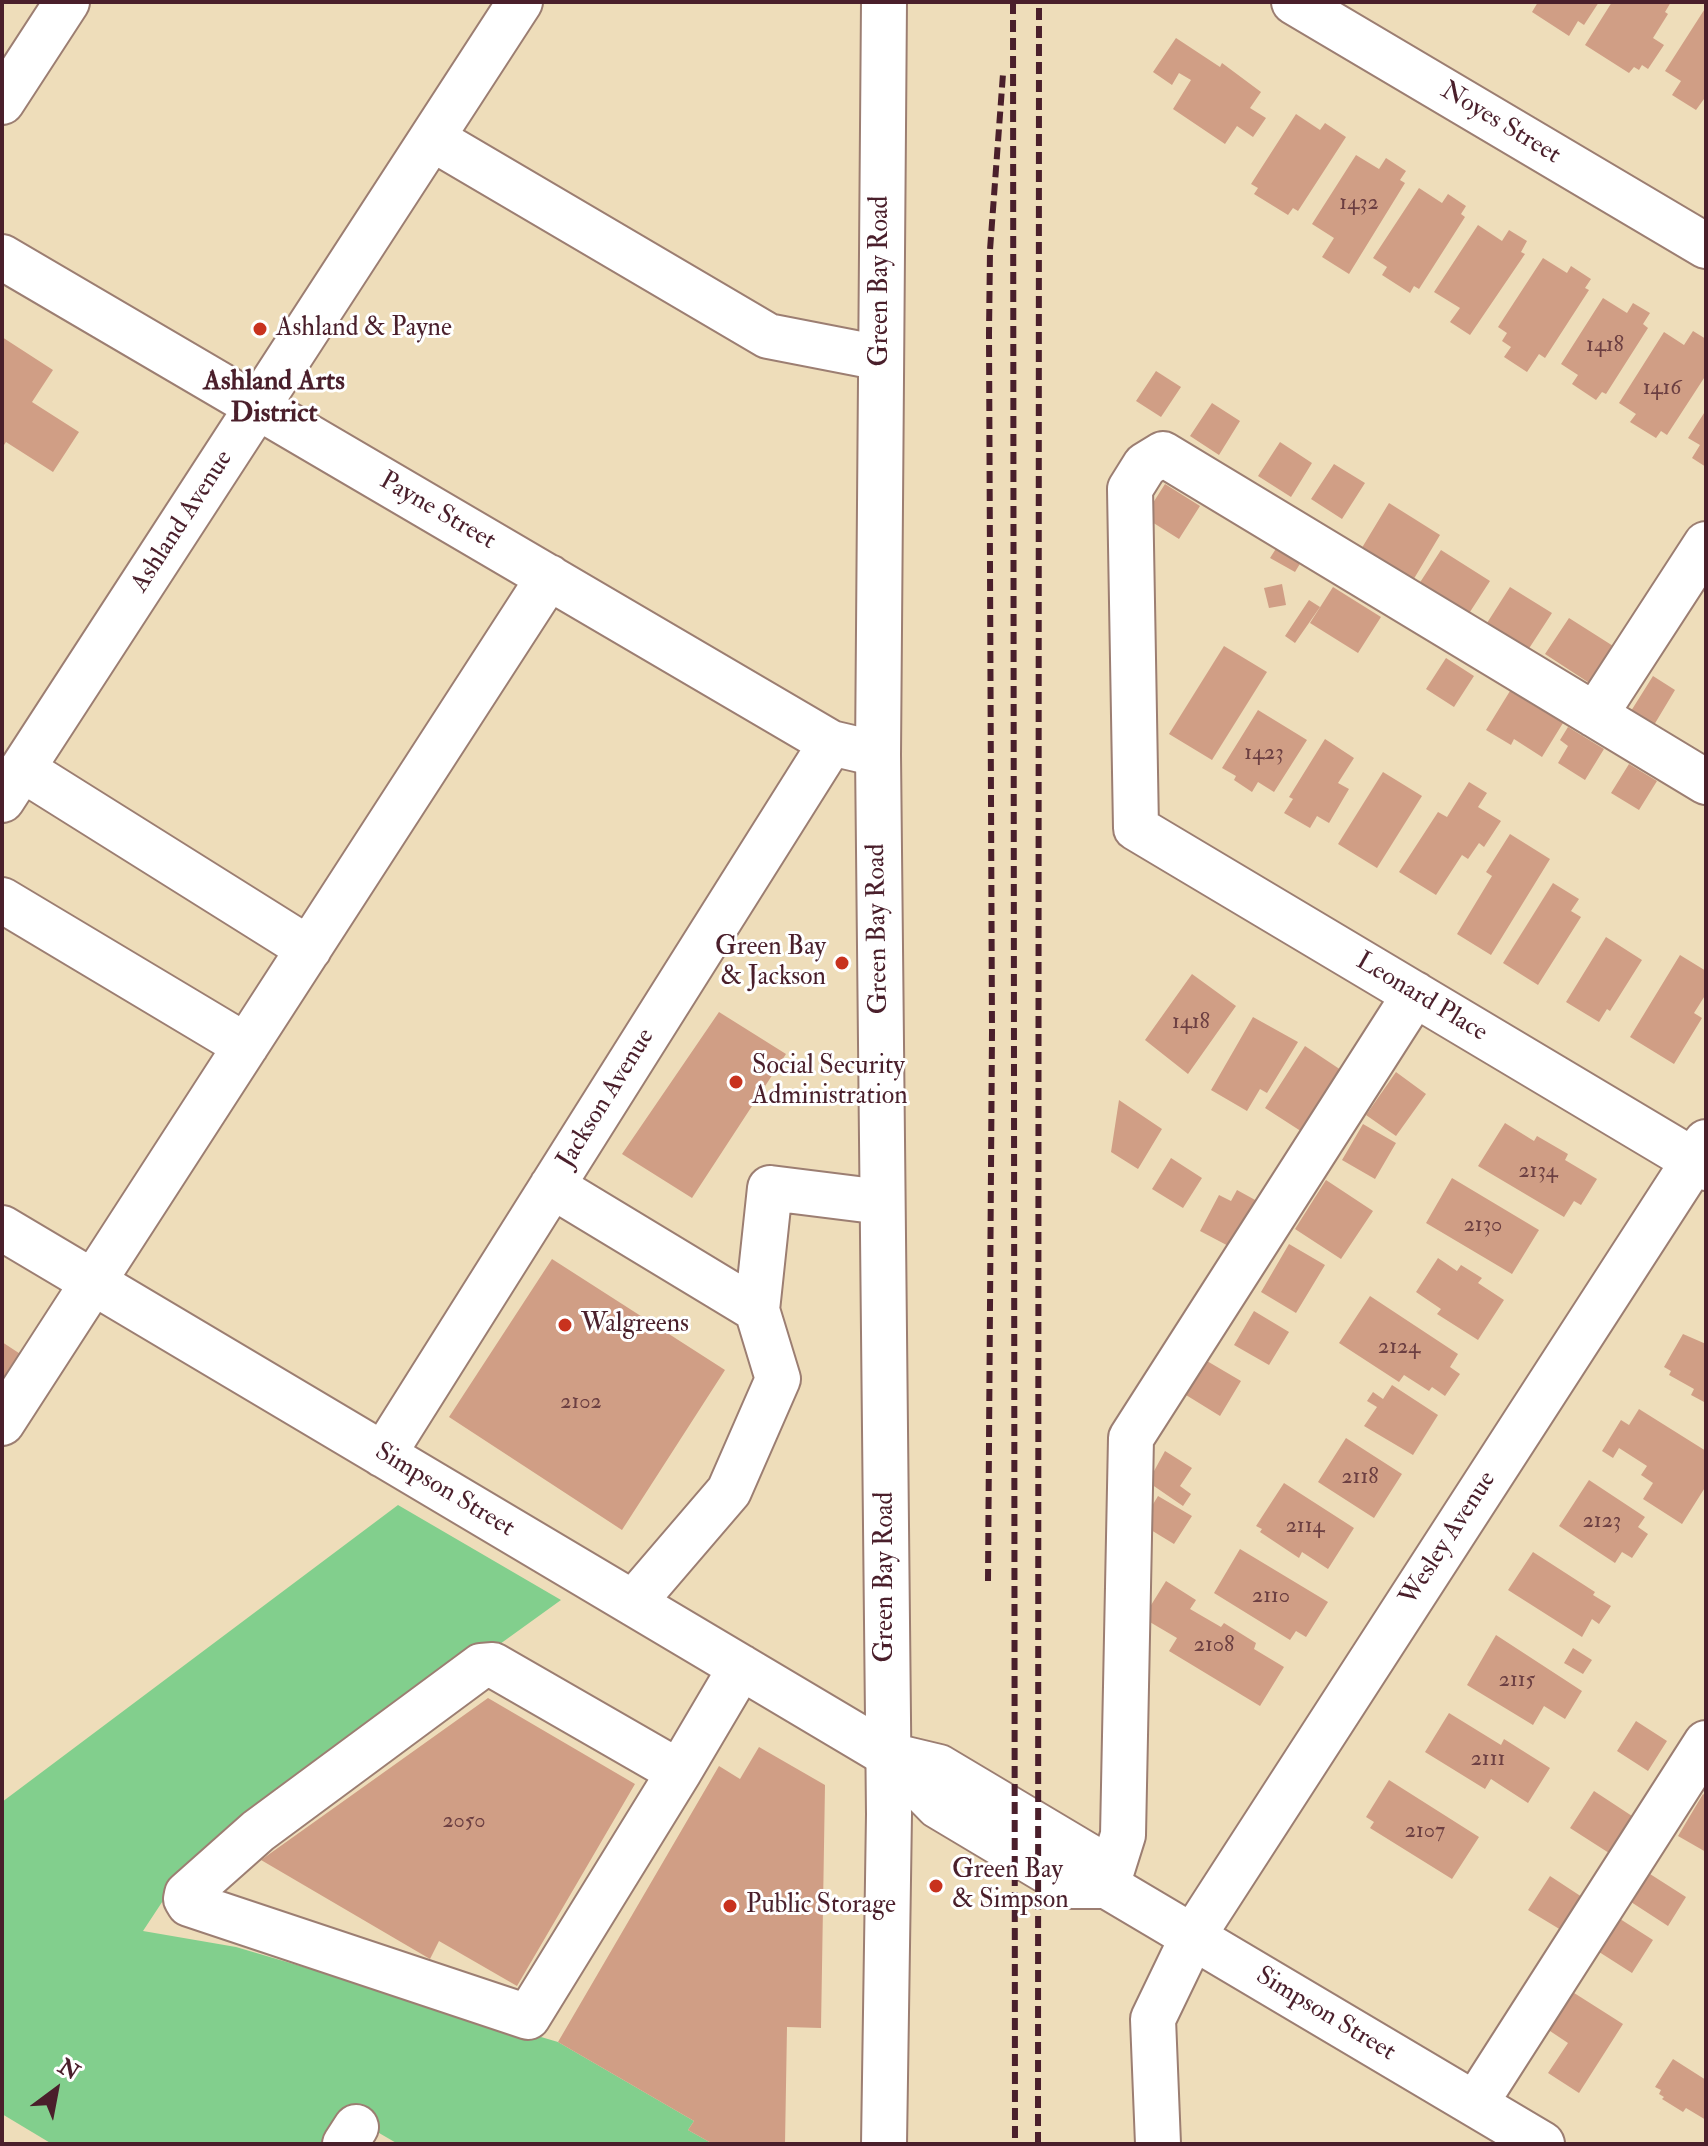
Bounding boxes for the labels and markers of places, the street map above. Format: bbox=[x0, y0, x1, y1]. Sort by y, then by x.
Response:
place label: Ashland & Payne bbox=[276, 313, 452, 345]
marker: Ashland & Payne bbox=[251, 320, 269, 338]
place label: Green Bay & Jackson bbox=[715, 932, 826, 994]
marker: Green Bay & Jackson bbox=[833, 954, 851, 972]
place label: Social Security Administration bbox=[752, 1051, 908, 1112]
marker: Social Security Administration bbox=[727, 1073, 745, 1091]
place label: Walgreens bbox=[581, 1309, 689, 1341]
marker: Walgreens bbox=[556, 1316, 574, 1334]
place label: Green Bay & Simpson bbox=[952, 1855, 1069, 1916]
marker: Green Bay & Simpson bbox=[927, 1877, 945, 1895]
place label: Public Storage bbox=[746, 1890, 896, 1922]
marker: Public Storage bbox=[721, 1897, 739, 1915]

